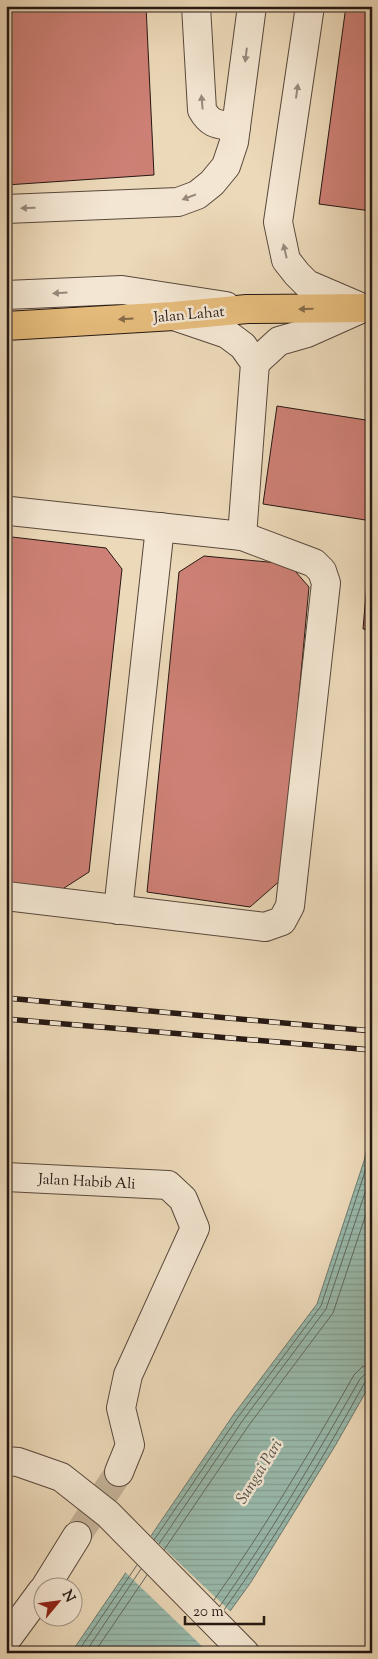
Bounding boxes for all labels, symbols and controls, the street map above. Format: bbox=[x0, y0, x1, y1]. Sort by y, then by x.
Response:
one-way arrow bbox=[242, 47, 250, 63]
one-way arrow bbox=[294, 83, 302, 99]
one-way arrow bbox=[198, 94, 206, 110]
one-way arrow bbox=[181, 193, 196, 201]
one-way arrow bbox=[19, 204, 35, 212]
one-way arrow bbox=[281, 244, 289, 259]
one-way arrow bbox=[51, 289, 67, 297]
street label: Jalan Lahat bbox=[152, 302, 225, 329]
one-way arrow bbox=[297, 305, 313, 313]
one-way arrow bbox=[118, 315, 134, 323]
street label: Jalan Habib Ali bbox=[37, 1169, 136, 1196]
water label: Sungai Pari bbox=[231, 1436, 289, 1509]
north arrow bbox=[32, 1576, 82, 1626]
text: N bbox=[56, 1587, 79, 1606]
scale bar bbox=[185, 1594, 264, 1626]
text: 20 m bbox=[193, 1602, 224, 1623]

